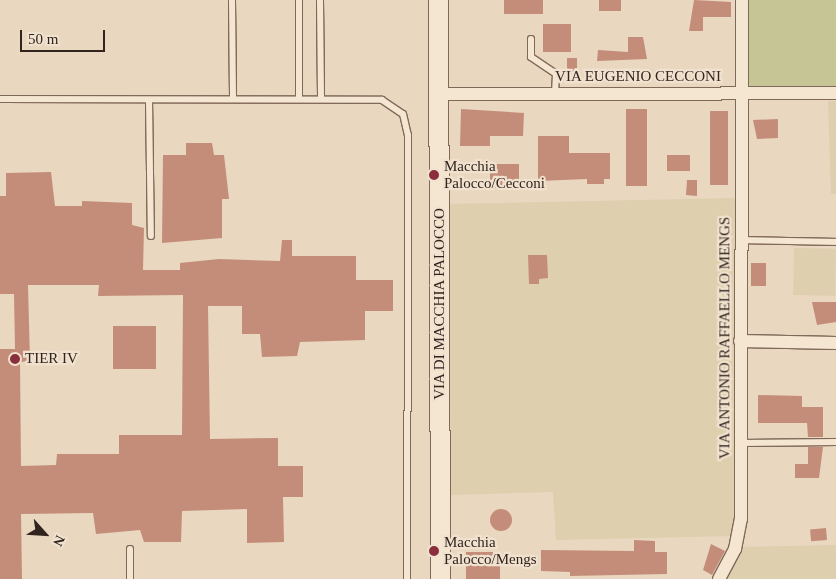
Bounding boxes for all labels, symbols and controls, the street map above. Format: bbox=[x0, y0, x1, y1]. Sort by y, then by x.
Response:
scale bar bbox=[22, 20, 108, 52]
text: 50 m bbox=[28, 31, 58, 47]
street label: VIA EUGENIO CECCONI bbox=[555, 68, 721, 86]
place label: Macchia Palocco/Cecconi bbox=[444, 157, 545, 192]
marker: Macchia Palocco/Cecconi bbox=[428, 169, 440, 181]
street label: VIA DI MACCHIA PALOCCO bbox=[431, 207, 449, 401]
street label: VIA ANTONIO RAFFAELLO MENGS bbox=[716, 216, 734, 460]
place label: TIER IV bbox=[25, 350, 78, 368]
marker: TIER IV bbox=[9, 353, 21, 365]
north arrow bbox=[20, 509, 70, 559]
text: N bbox=[50, 533, 68, 549]
place label: Macchia Palocco/Mengs bbox=[444, 533, 536, 568]
marker: Macchia Palocco/Mengs bbox=[428, 545, 440, 557]

